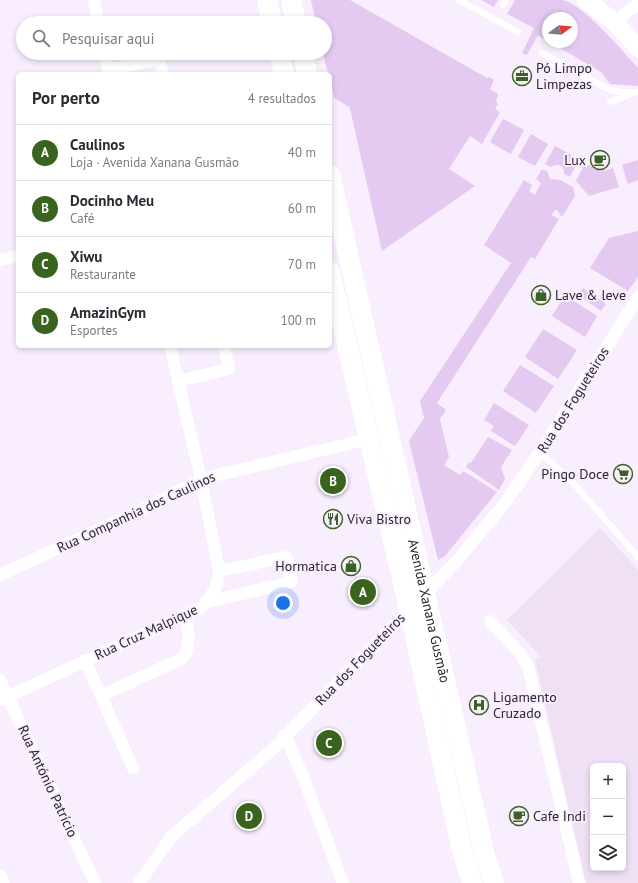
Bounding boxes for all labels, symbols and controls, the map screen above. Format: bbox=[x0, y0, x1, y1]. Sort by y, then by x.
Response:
north arrow bbox=[542, 12, 578, 48]
search box bbox=[16, 16, 332, 60]
icon: search bbox=[30, 27, 52, 49]
text: Pesquisar aqui bbox=[62, 29, 154, 48]
place label: Pó Limpo Limpezas bbox=[536, 59, 592, 93]
office icon: Pó Limpo Limpezas bbox=[511, 65, 533, 87]
text: Por perto bbox=[32, 87, 100, 109]
text: 4 resultados bbox=[248, 90, 316, 107]
text: Caulinos bbox=[70, 135, 125, 154]
text: A bbox=[41, 144, 49, 161]
text: 40 m bbox=[288, 144, 316, 161]
cafe icon: Lux bbox=[589, 149, 611, 171]
place label: Lux bbox=[564, 151, 586, 169]
text: Loja · Avenida Xanana Gusmão bbox=[70, 154, 239, 171]
text: Docinho Meu bbox=[70, 191, 154, 210]
text: B bbox=[41, 200, 49, 217]
text: 60 m bbox=[288, 200, 316, 217]
text: Café bbox=[70, 210, 94, 227]
text: Xiwu bbox=[70, 247, 102, 266]
text: C bbox=[41, 256, 49, 273]
text: 70 m bbox=[288, 256, 316, 273]
text: Restaurante bbox=[70, 266, 136, 283]
shop icon: Lave & leve bbox=[530, 284, 552, 306]
place label: Lave & leve bbox=[555, 286, 626, 304]
text: AmazinGym bbox=[70, 303, 146, 322]
text: D bbox=[41, 312, 49, 329]
text: 100 m bbox=[281, 312, 316, 329]
text: Esportes bbox=[70, 322, 118, 339]
street label: Rua dos Fogueteiros bbox=[533, 344, 613, 456]
supermarket icon: Pingo Doce bbox=[612, 463, 634, 485]
place label: Pingo Doce bbox=[541, 465, 609, 483]
pin: B bbox=[320, 466, 346, 496]
street label: Rua Companhia dos Caulinos bbox=[54, 467, 218, 557]
restaurant icon: Viva Bistro bbox=[322, 508, 344, 530]
place label: Viva Bistro bbox=[346, 510, 411, 528]
street label: Avenida Xanana Gusmão bbox=[404, 537, 454, 684]
shop icon: Hormatica bbox=[340, 555, 362, 577]
place label: Hormatica bbox=[275, 557, 337, 575]
pin: A bbox=[350, 577, 376, 607]
your location bbox=[273, 593, 293, 613]
street label: Rua Cruz Malpique bbox=[92, 600, 200, 664]
street label: Rua dos Fogueteiros bbox=[311, 609, 409, 709]
place label: Ligamento Cruzado bbox=[493, 688, 557, 722]
hospital icon: Ligamento Cruzado bbox=[468, 694, 490, 716]
street label: Rua António Patrício bbox=[14, 722, 82, 840]
pin: C bbox=[316, 728, 342, 758]
map controls bbox=[590, 763, 626, 871]
button: + bbox=[590, 763, 626, 799]
button: − bbox=[590, 799, 626, 835]
pin: D bbox=[236, 801, 262, 831]
cafe icon: Cafe Indi bbox=[508, 805, 530, 827]
place label: Cafe Indi bbox=[533, 807, 586, 825]
button: layers bbox=[590, 835, 626, 871]

